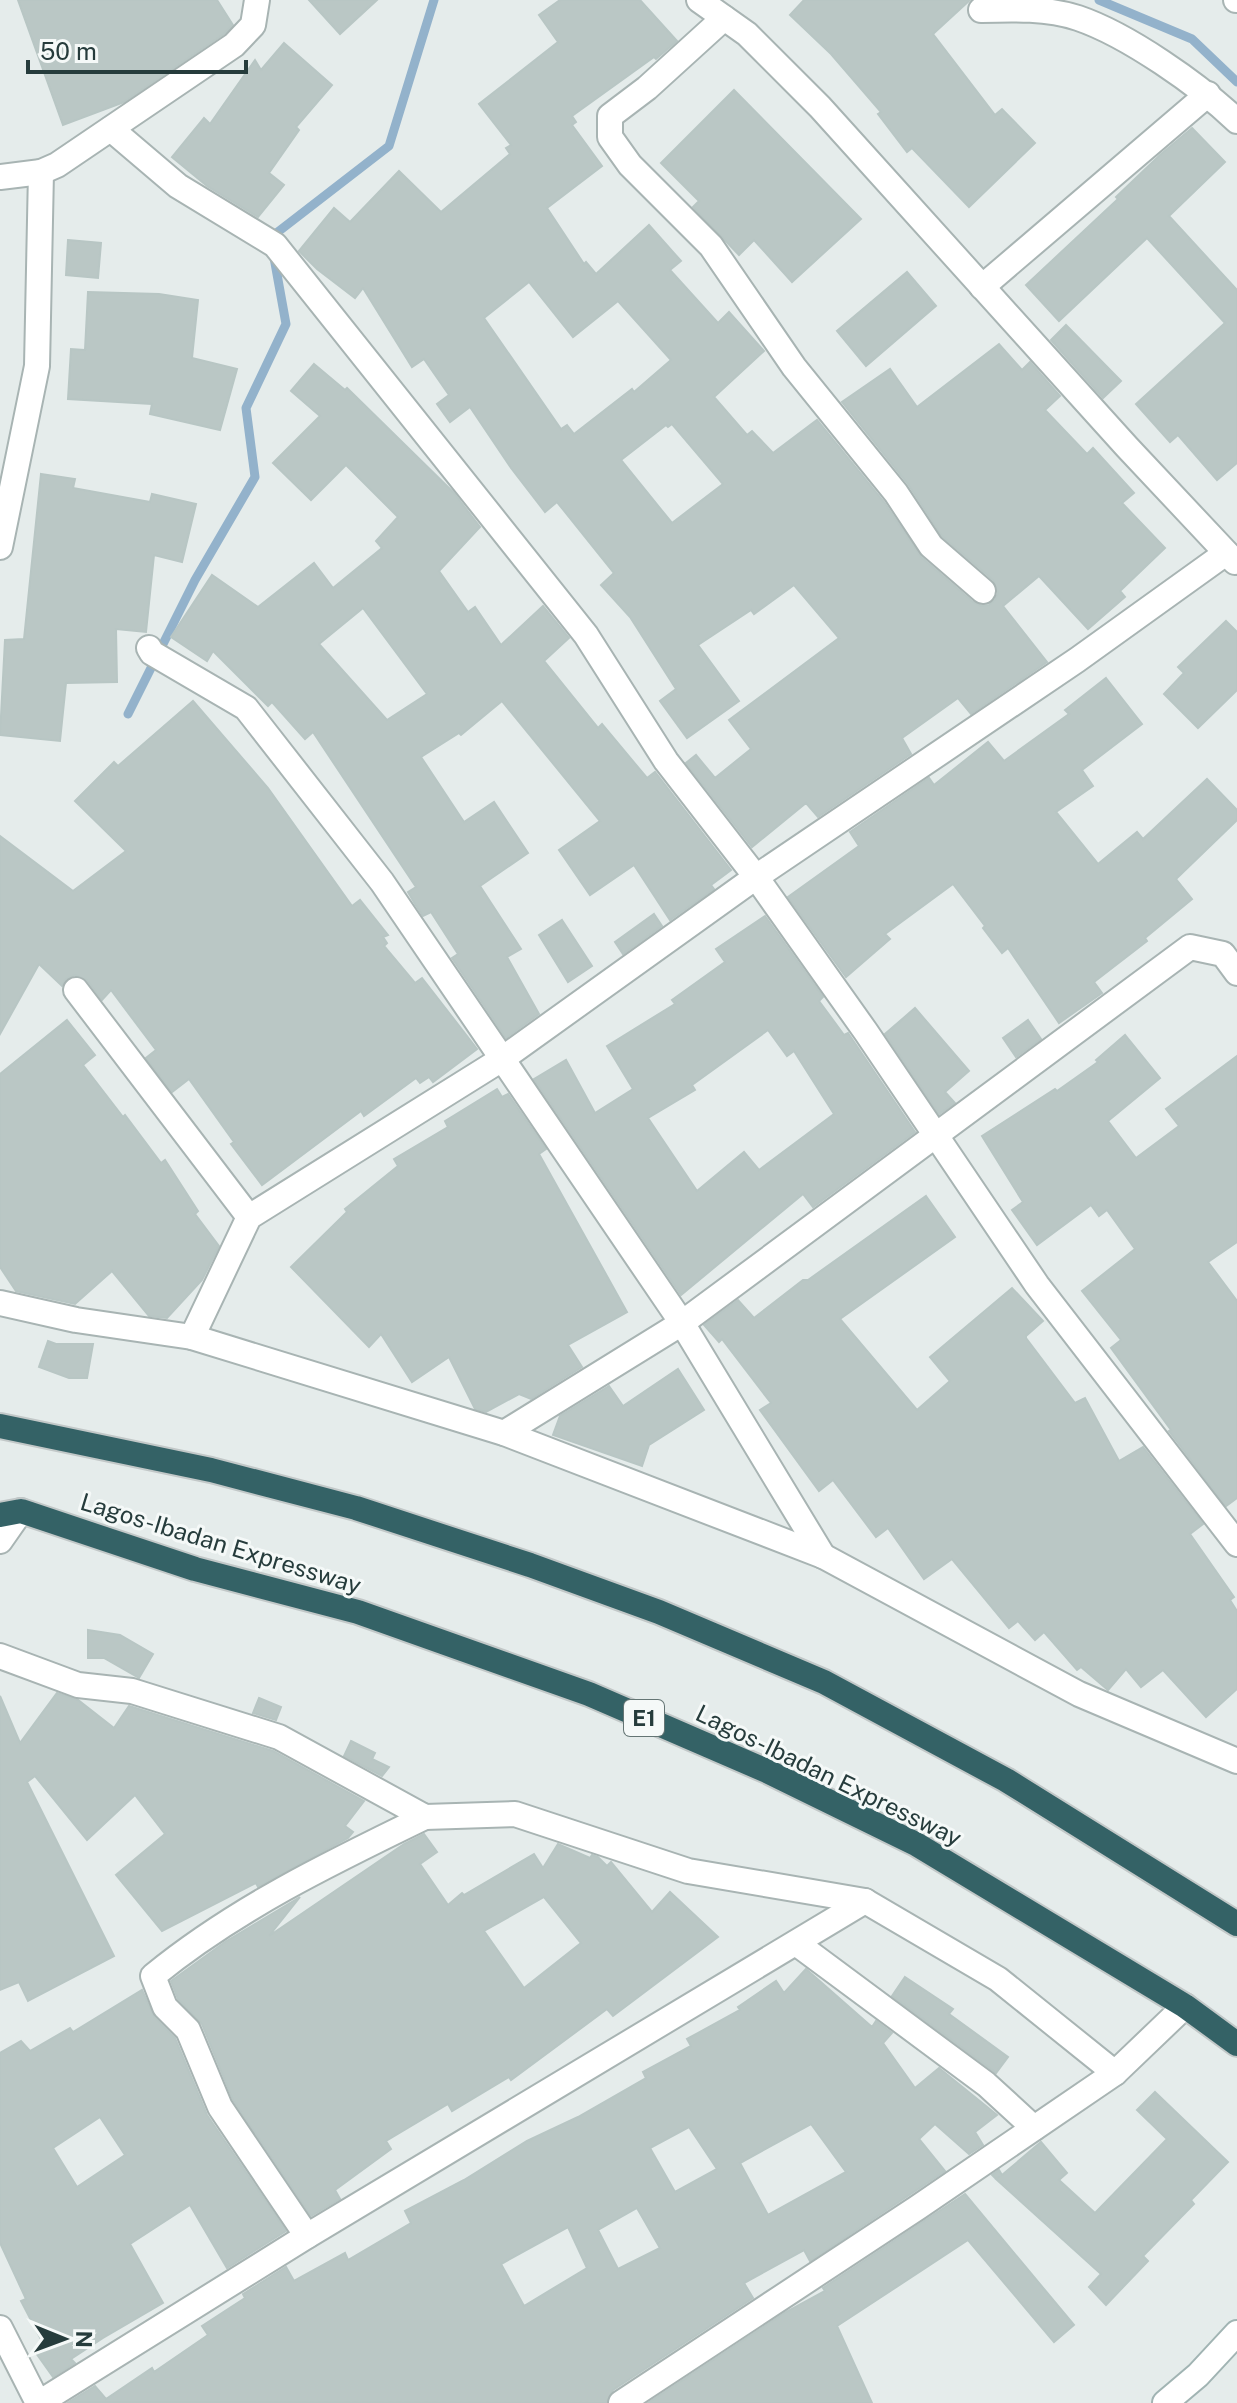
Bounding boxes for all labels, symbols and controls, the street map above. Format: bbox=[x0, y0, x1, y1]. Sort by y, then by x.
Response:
scale bar bbox=[28, 24, 246, 74]
text: 50 m bbox=[40, 37, 97, 65]
street label: Lagos-Ibadan Expressway bbox=[77, 1487, 365, 1599]
street label: Lagos-Ibadan Expressway bbox=[692, 1698, 966, 1852]
road number: E1 bbox=[624, 1700, 664, 1736]
north arrow bbox=[24, 2299, 104, 2379]
text: N bbox=[71, 2331, 97, 2348]

